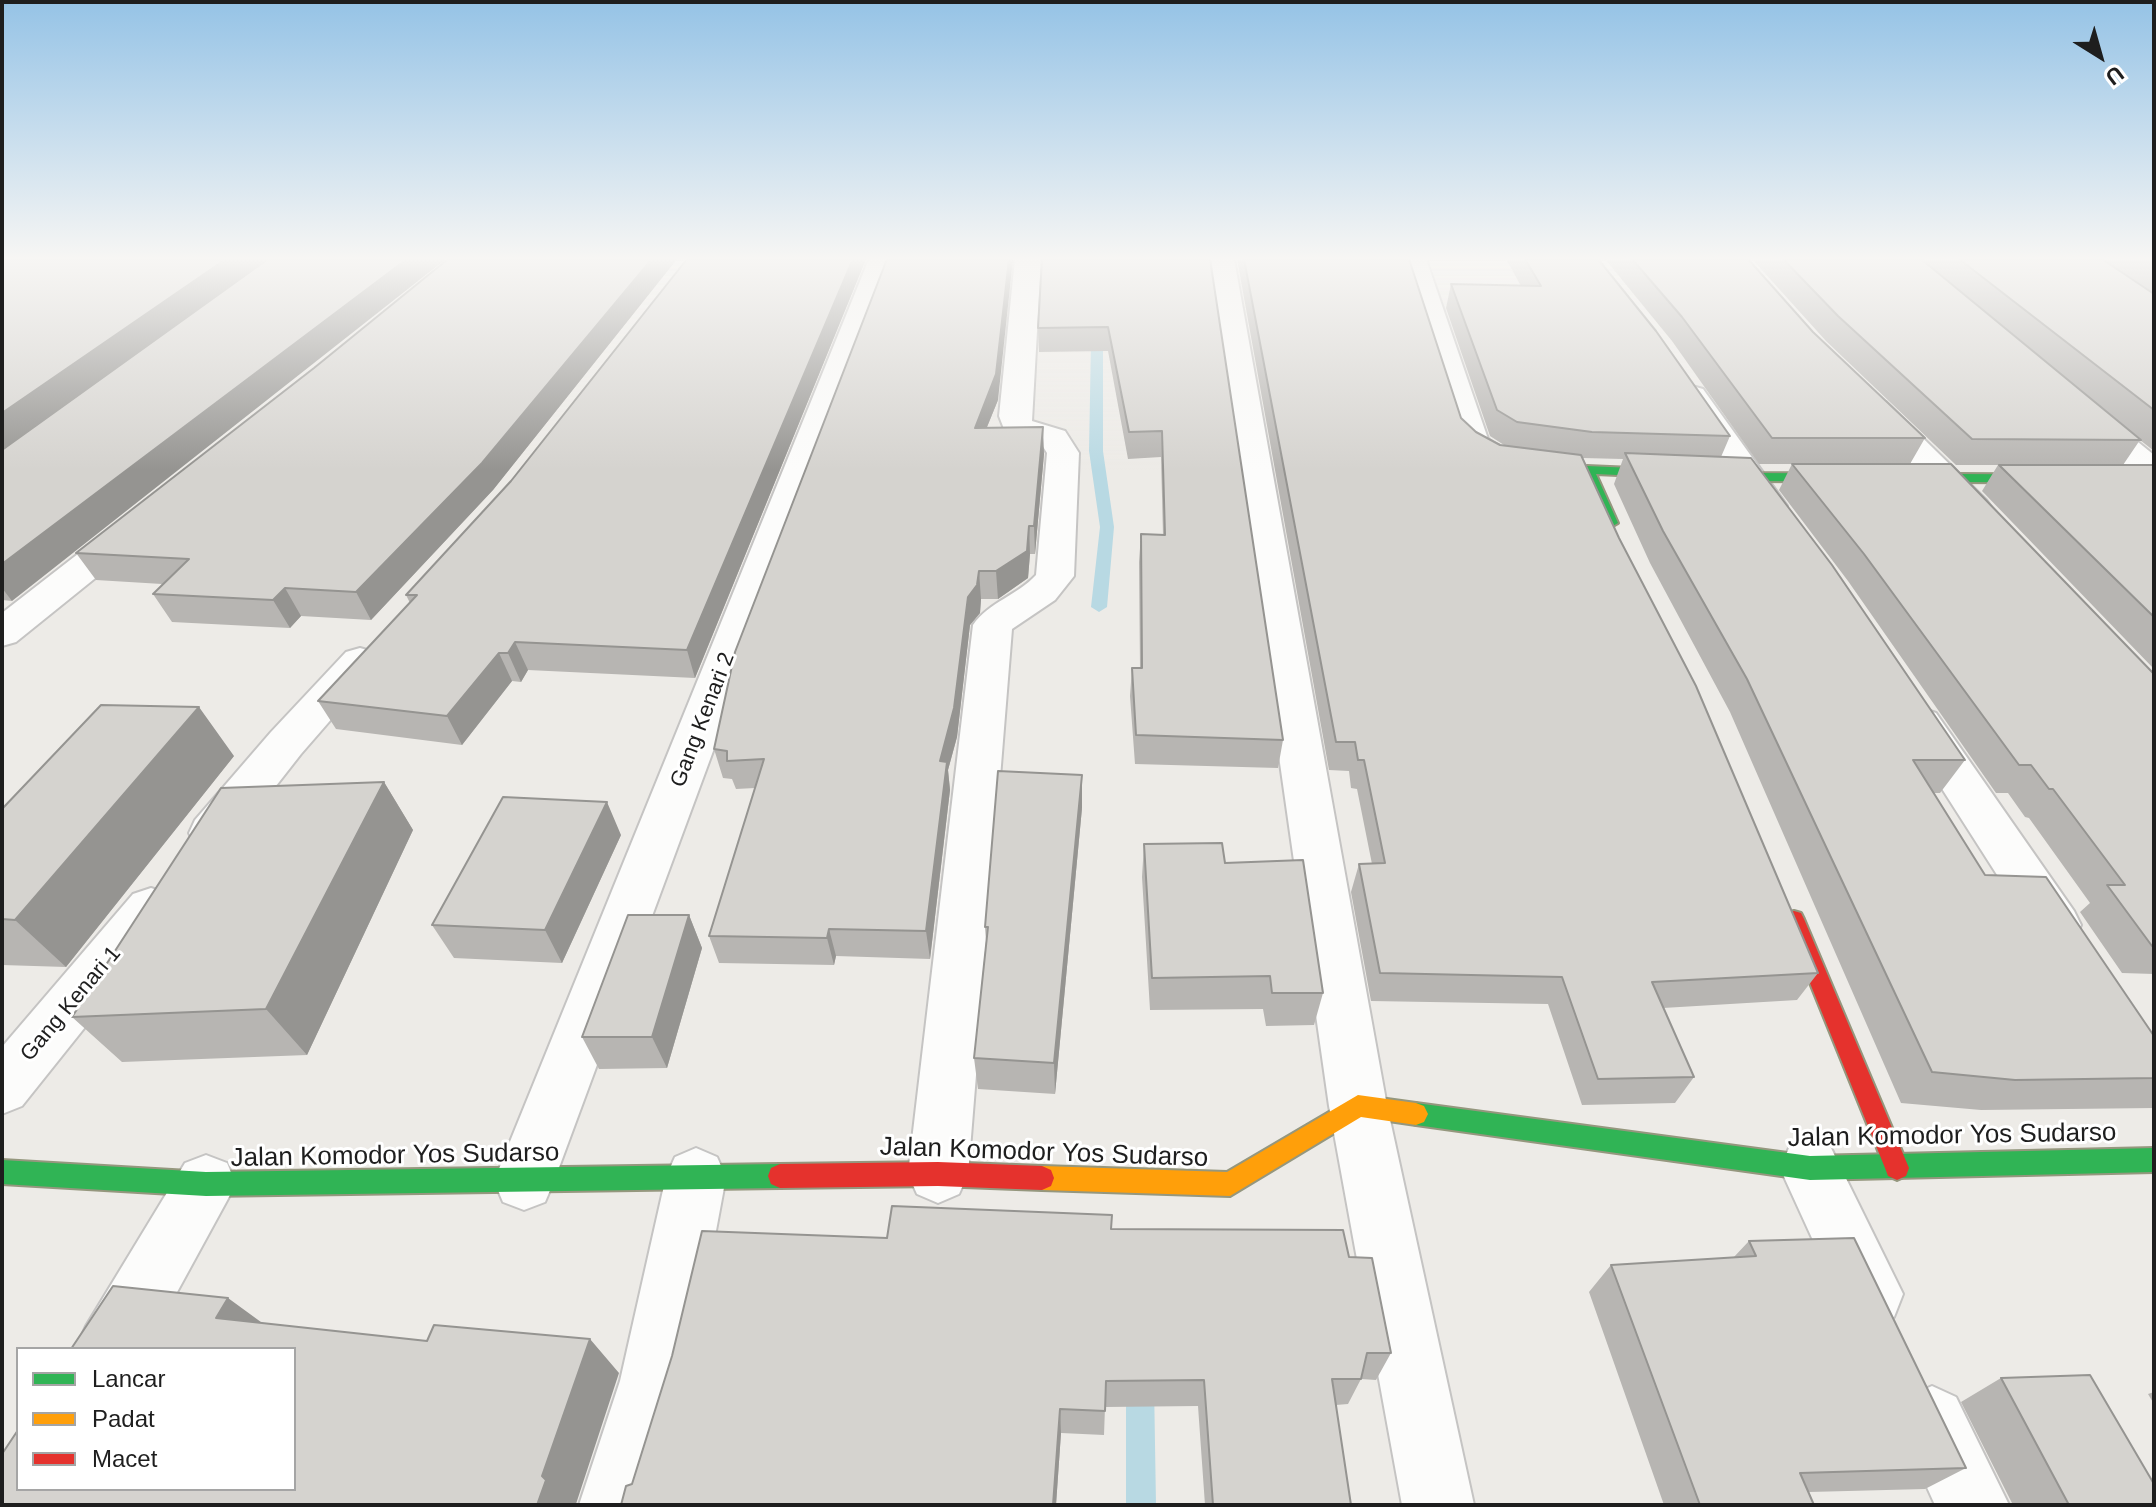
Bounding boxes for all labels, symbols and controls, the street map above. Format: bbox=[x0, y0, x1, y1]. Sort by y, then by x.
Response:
north arrow bbox=[2060, 16, 2140, 96]
text: U bbox=[2101, 61, 2129, 90]
street label: Gang Kenari 2 bbox=[665, 649, 741, 791]
street label: Gang Kenari 1 bbox=[15, 941, 127, 1067]
street label: Jalan Komodor Yos Sudarso bbox=[1787, 1118, 2117, 1154]
street label: Jalan Komodor Yos Sudarso bbox=[879, 1132, 1209, 1174]
street label: Jalan Komodor Yos Sudarso bbox=[230, 1138, 560, 1174]
legend bbox=[16, 1347, 296, 1491]
text: Lancar bbox=[92, 1365, 165, 1392]
text: Padat bbox=[92, 1405, 155, 1432]
text: Macet bbox=[92, 1445, 157, 1472]

